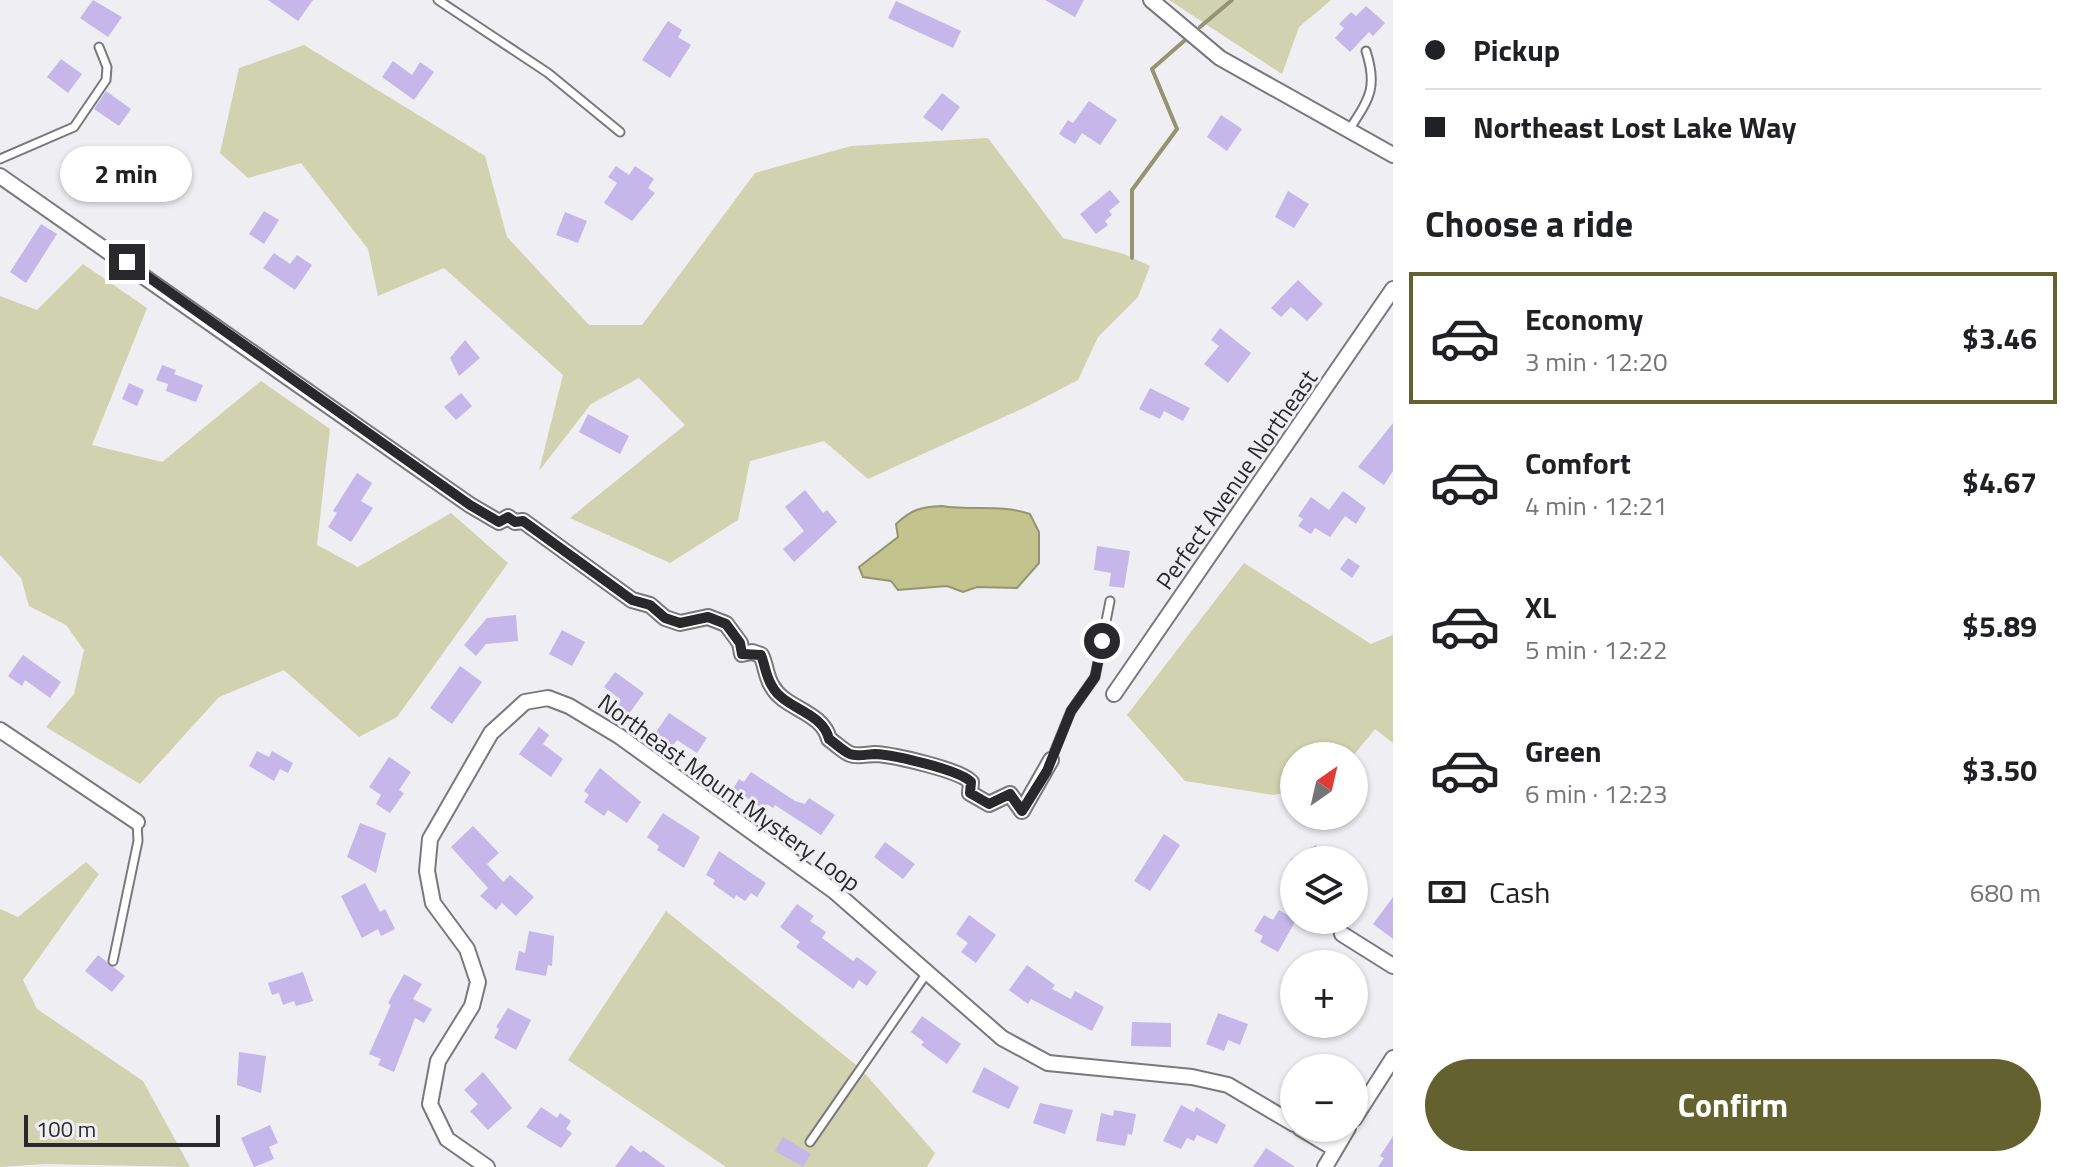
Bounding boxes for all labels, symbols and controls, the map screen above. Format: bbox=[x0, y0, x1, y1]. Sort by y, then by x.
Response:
text: Pickup bbox=[1473, 27, 1560, 73]
text: Northeast Lost Lake Way bbox=[1473, 104, 1797, 150]
callout: 2 min bbox=[61, 146, 193, 202]
text: 2 min bbox=[94, 154, 158, 193]
text: Choose a ride bbox=[1425, 196, 1633, 251]
route end bbox=[109, 244, 145, 280]
text: Economy bbox=[1525, 296, 1643, 342]
icon: car bbox=[1429, 302, 1501, 374]
text: $3.46 bbox=[1962, 315, 2037, 361]
text: 3 min · 12:20 bbox=[1525, 342, 1668, 381]
street label: Perfect Avenue Northeast bbox=[1147, 362, 1326, 597]
text: Comfort bbox=[1525, 440, 1631, 486]
icon: car bbox=[1429, 446, 1501, 518]
text: $4.67 bbox=[1962, 459, 2037, 505]
text: 4 min · 12:21 bbox=[1525, 486, 1668, 525]
text: XL bbox=[1525, 584, 1556, 630]
icon: car bbox=[1429, 590, 1501, 662]
text: $5.89 bbox=[1962, 603, 2037, 649]
route start bbox=[1084, 623, 1120, 659]
text: 5 min · 12:22 bbox=[1525, 630, 1668, 669]
street label: Northeast Mount Mystery Loop bbox=[591, 684, 868, 900]
text: Green bbox=[1525, 728, 1602, 774]
icon: car bbox=[1429, 734, 1501, 806]
north arrow bbox=[1280, 742, 1368, 830]
map controls bbox=[1280, 742, 1368, 1142]
text: $3.50 bbox=[1962, 747, 2037, 793]
text: 6 min · 12:23 bbox=[1525, 774, 1668, 813]
button: layers bbox=[1280, 846, 1368, 934]
text: Cash bbox=[1489, 869, 1550, 915]
icon: cash bbox=[1425, 870, 1469, 914]
text: 680 m bbox=[1970, 873, 2041, 912]
button: + bbox=[1280, 950, 1368, 1038]
button: − bbox=[1280, 1054, 1368, 1142]
button: Confirm bbox=[1425, 1059, 2041, 1151]
scale bar bbox=[24, 1111, 220, 1147]
text: 100 m bbox=[36, 1112, 96, 1146]

